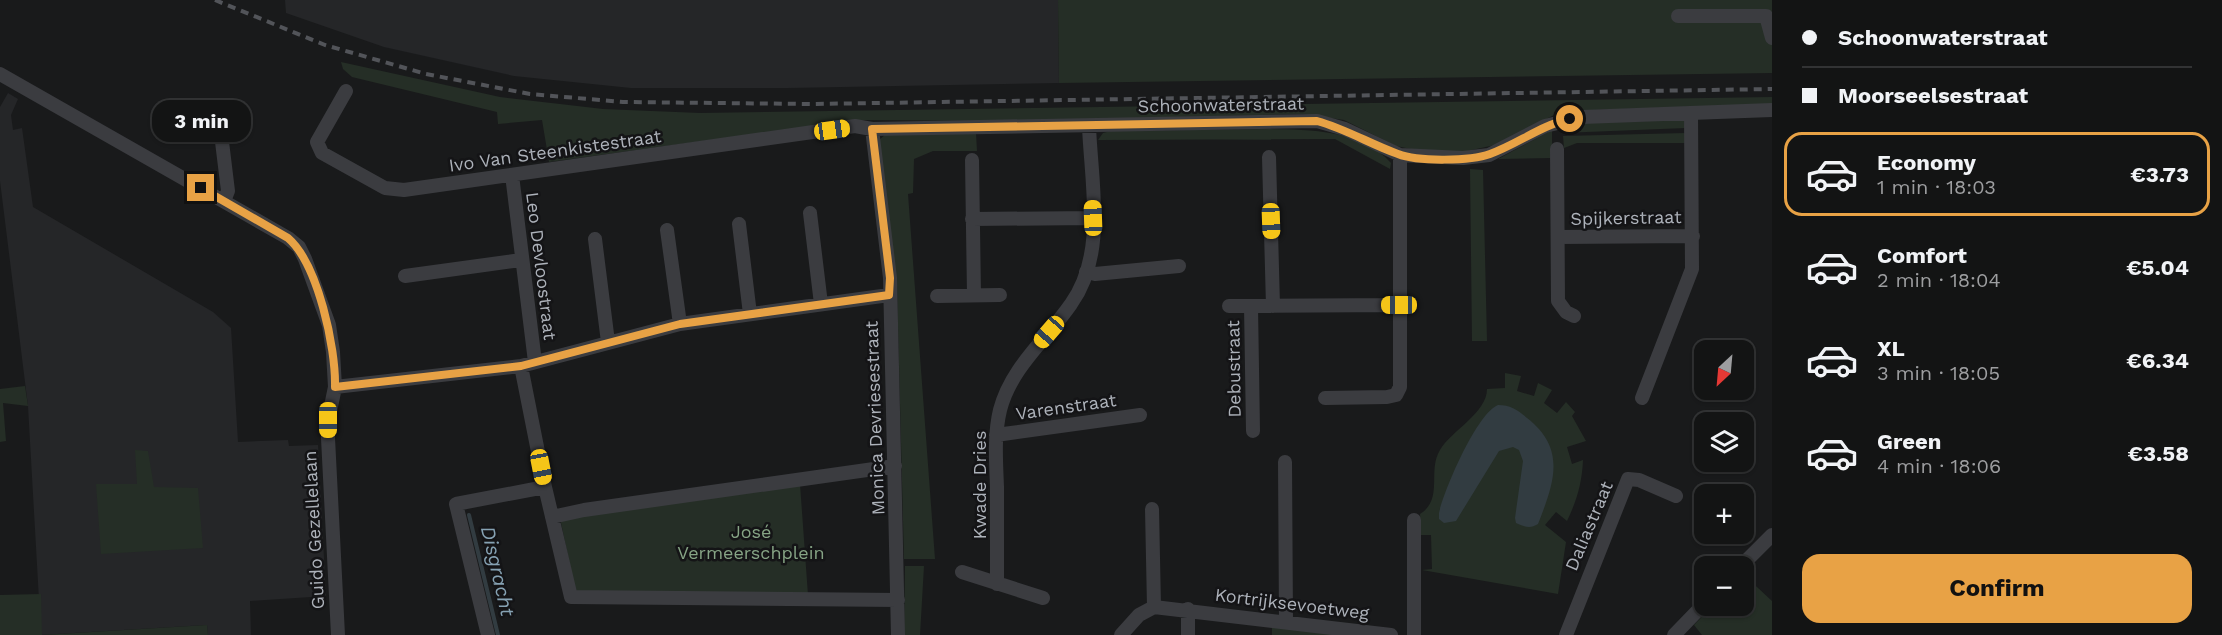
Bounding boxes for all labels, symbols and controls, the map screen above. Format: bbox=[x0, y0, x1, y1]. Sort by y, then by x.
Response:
text: Schoonwaterstraat bbox=[1838, 25, 2048, 50]
text: Moorseelsestraat bbox=[1838, 83, 2028, 108]
street label: Schoonwaterstraat bbox=[1138, 93, 1305, 116]
callout: 3 min bbox=[152, 101, 250, 143]
route start bbox=[1556, 105, 1583, 132]
text: 3 min bbox=[174, 109, 229, 133]
car bbox=[813, 119, 851, 141]
street label: Ivo Van Steenkistestraat bbox=[447, 125, 663, 176]
icon: car bbox=[1805, 147, 1859, 201]
text: Economy bbox=[1877, 150, 1976, 175]
text: €3.73 bbox=[2130, 162, 2189, 187]
route end bbox=[187, 174, 214, 201]
text: 1 min · 18:03 bbox=[1877, 175, 1996, 199]
street label: Leo Devloostraat bbox=[522, 191, 561, 342]
car bbox=[1083, 200, 1103, 236]
car bbox=[1261, 203, 1281, 239]
street label: Spijkerstraat bbox=[1570, 206, 1682, 229]
icon: car bbox=[1805, 240, 1859, 294]
text: Comfort bbox=[1877, 243, 1967, 268]
text: €5.04 bbox=[2126, 255, 2189, 280]
text: 2 min · 18:04 bbox=[1877, 268, 2001, 292]
car bbox=[1381, 296, 1417, 314]
car bbox=[1030, 313, 1068, 351]
street label: Monica Devriesestraat bbox=[861, 320, 888, 516]
street label: Debustraat bbox=[1222, 320, 1245, 418]
icon: car bbox=[1805, 333, 1859, 387]
text: XL bbox=[1877, 336, 1905, 361]
north arrow bbox=[1694, 340, 1754, 400]
map controls bbox=[1694, 340, 1754, 616]
text: €6.34 bbox=[2126, 348, 2189, 373]
text: 3 min · 18:05 bbox=[1877, 361, 2000, 385]
street label: Varenstraat bbox=[1014, 389, 1118, 424]
car bbox=[319, 402, 337, 438]
button: layers bbox=[1694, 412, 1754, 472]
icon: car bbox=[1805, 426, 1859, 480]
text: Green bbox=[1877, 429, 1941, 454]
street label: Kwade Dries bbox=[969, 431, 990, 539]
text: €3.58 bbox=[2128, 441, 2189, 466]
car bbox=[529, 448, 553, 486]
street label: Guido Gezellelaan bbox=[299, 450, 328, 610]
text: 4 min · 18:06 bbox=[1877, 454, 2001, 478]
street label: Daliastraat bbox=[1560, 477, 1617, 574]
button: + bbox=[1694, 484, 1754, 544]
park label: José Vermeerschplein bbox=[677, 521, 825, 563]
water label: Disgracht bbox=[476, 523, 520, 619]
button: Confirm bbox=[1802, 554, 2192, 623]
button: − bbox=[1694, 556, 1754, 616]
street label: Kortrijksevoetweg bbox=[1214, 584, 1371, 623]

